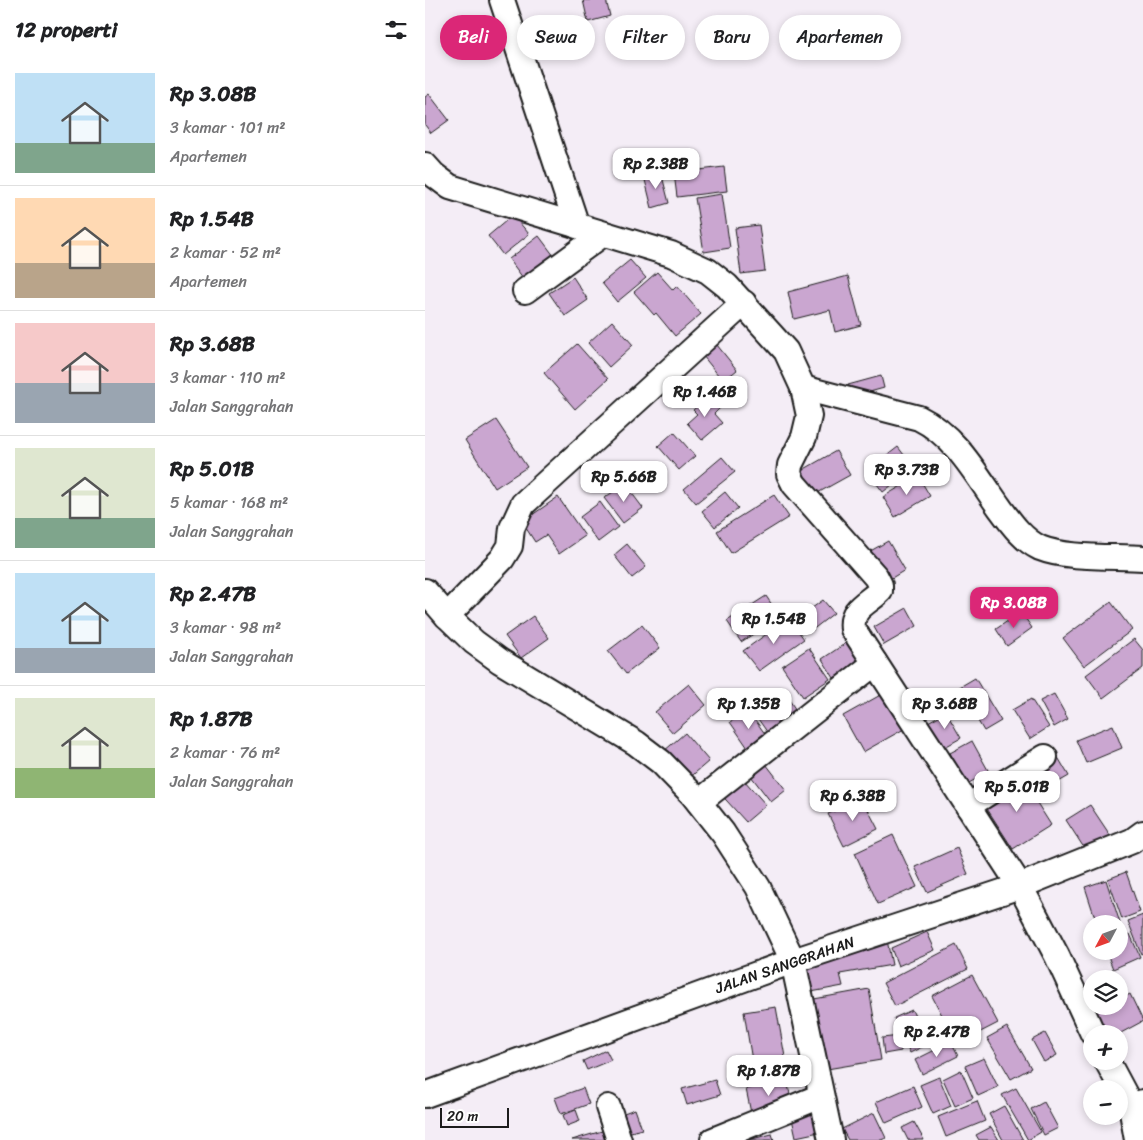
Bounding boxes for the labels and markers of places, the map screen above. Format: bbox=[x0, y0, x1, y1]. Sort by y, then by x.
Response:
pin: Rp 2.38B bbox=[604, 148, 708, 190]
pin: Rp 1.46B bbox=[653, 376, 757, 418]
pin: Rp 3.73B bbox=[855, 454, 959, 496]
pin: Rp 5.66B bbox=[572, 460, 676, 503]
pin: Rp 3.08B bbox=[962, 586, 1066, 629]
pin: Rp 1.54B bbox=[722, 602, 826, 645]
pin: Rp 1.35B bbox=[697, 688, 801, 730]
pin: Rp 3.68B bbox=[893, 688, 997, 730]
pin: Rp 5.01B bbox=[965, 770, 1069, 813]
pin: Rp 6.38B bbox=[801, 780, 905, 822]
pin: Rp 2.47B bbox=[885, 1016, 989, 1058]
pin: Rp 1.87B bbox=[717, 1054, 821, 1097]

